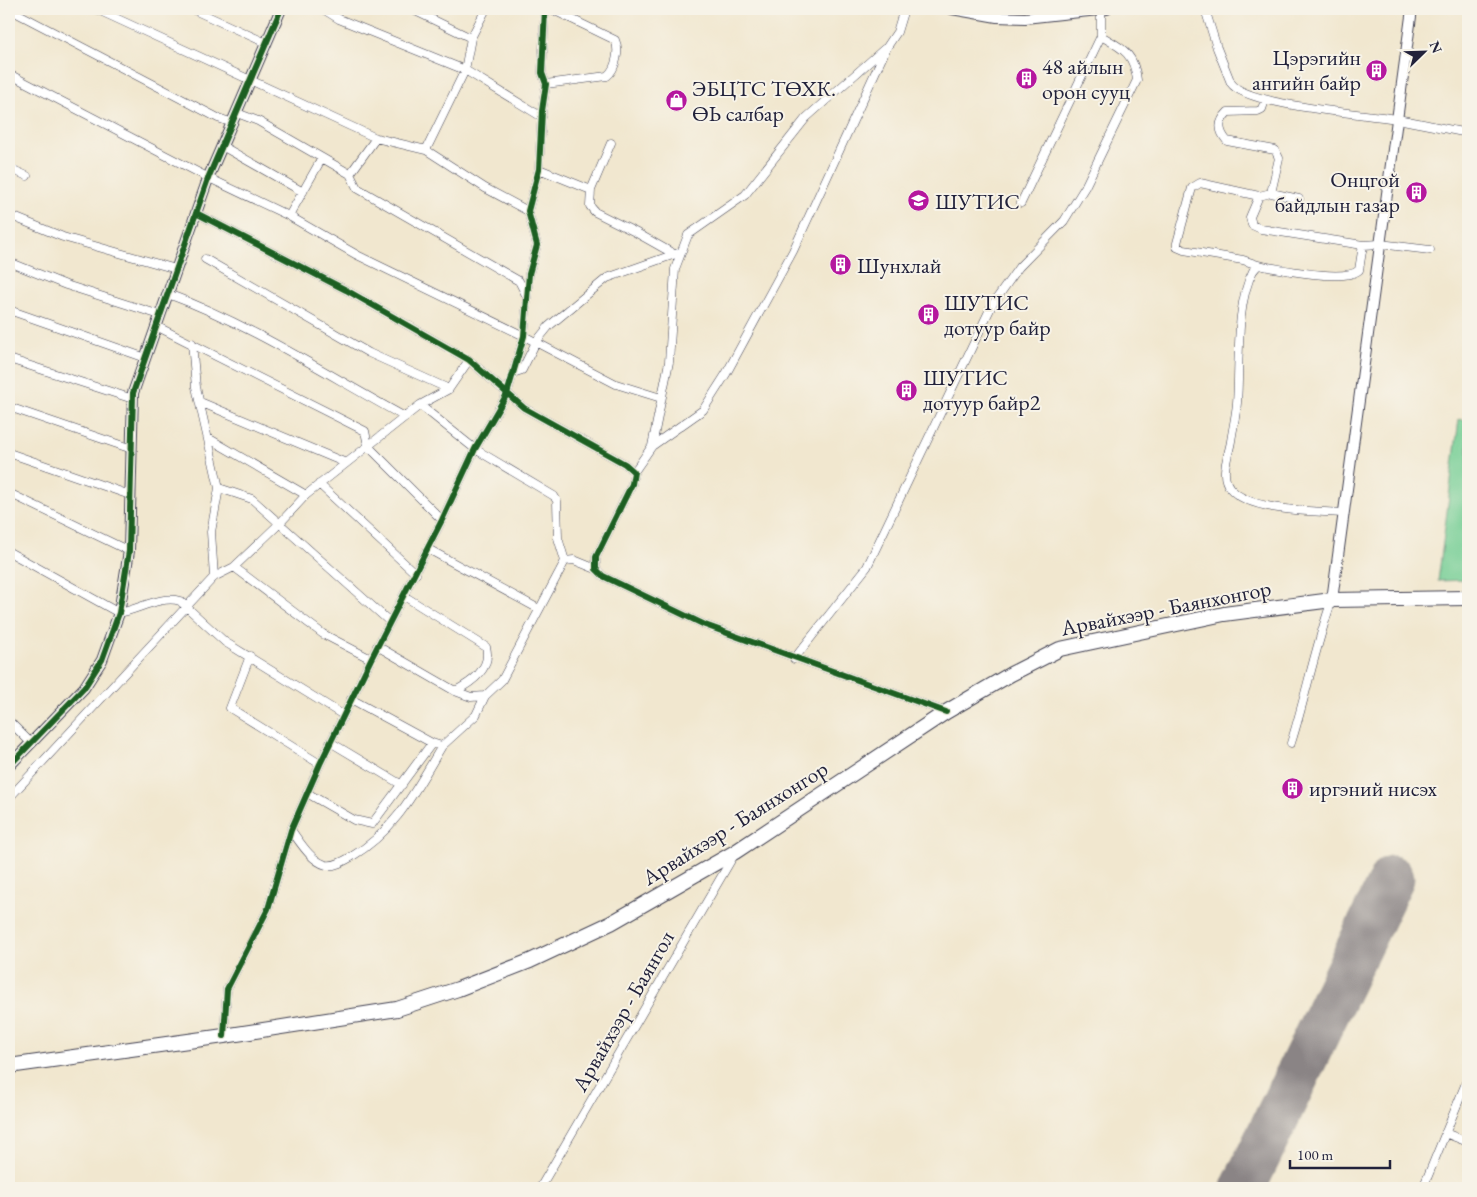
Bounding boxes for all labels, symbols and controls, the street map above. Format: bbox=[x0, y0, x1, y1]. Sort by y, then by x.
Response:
north arrow bbox=[1400, 28, 1450, 78]
text: N bbox=[1425, 38, 1447, 56]
place label: Цэрэгийн ангийн байр bbox=[1252, 43, 1361, 97]
place label: 48 айлын орон сууц bbox=[1042, 52, 1131, 106]
building icon: Цэрэгийн ангийн байр bbox=[1365, 58, 1389, 82]
building icon: 48 айлын орон сууц bbox=[1014, 67, 1038, 91]
place label: ЭБЦТС ТӨХК. ӨЬ салбар bbox=[692, 74, 836, 128]
shop icon: ЭБЦТС ТӨХК. ӨЬ салбар bbox=[664, 89, 688, 113]
place label: Онцгой байдлын газар bbox=[1275, 165, 1400, 219]
building icon: Онцгой байдлын газар bbox=[1404, 180, 1428, 204]
place label: ШУТИС bbox=[935, 187, 1020, 216]
school or university icon: ШУТИС bbox=[907, 189, 931, 213]
place label: Шунхлай bbox=[857, 251, 942, 280]
building icon: Шунхлай bbox=[829, 253, 853, 277]
place label: ШУТИС дотуур байр bbox=[944, 288, 1051, 342]
building icon: ШУТИС дотуур байр bbox=[916, 303, 940, 327]
place label: ШУТИС дотуур байр2 bbox=[923, 363, 1041, 417]
building icon: ШУТИС дотуур байр2 bbox=[895, 378, 919, 402]
street label: Арвайхээр - Баянхонгор bbox=[1057, 573, 1274, 643]
street label: Арвайхээр - Баянхонгор bbox=[636, 754, 833, 892]
place label: иргэний нисэх bbox=[1309, 774, 1438, 803]
building icon: иргэний нисэх bbox=[1281, 776, 1305, 800]
street label: Арвайхээр - Баянгол bbox=[565, 925, 681, 1098]
scale bar bbox=[1290, 1137, 1390, 1169]
text: 100 m bbox=[1297, 1145, 1334, 1164]

